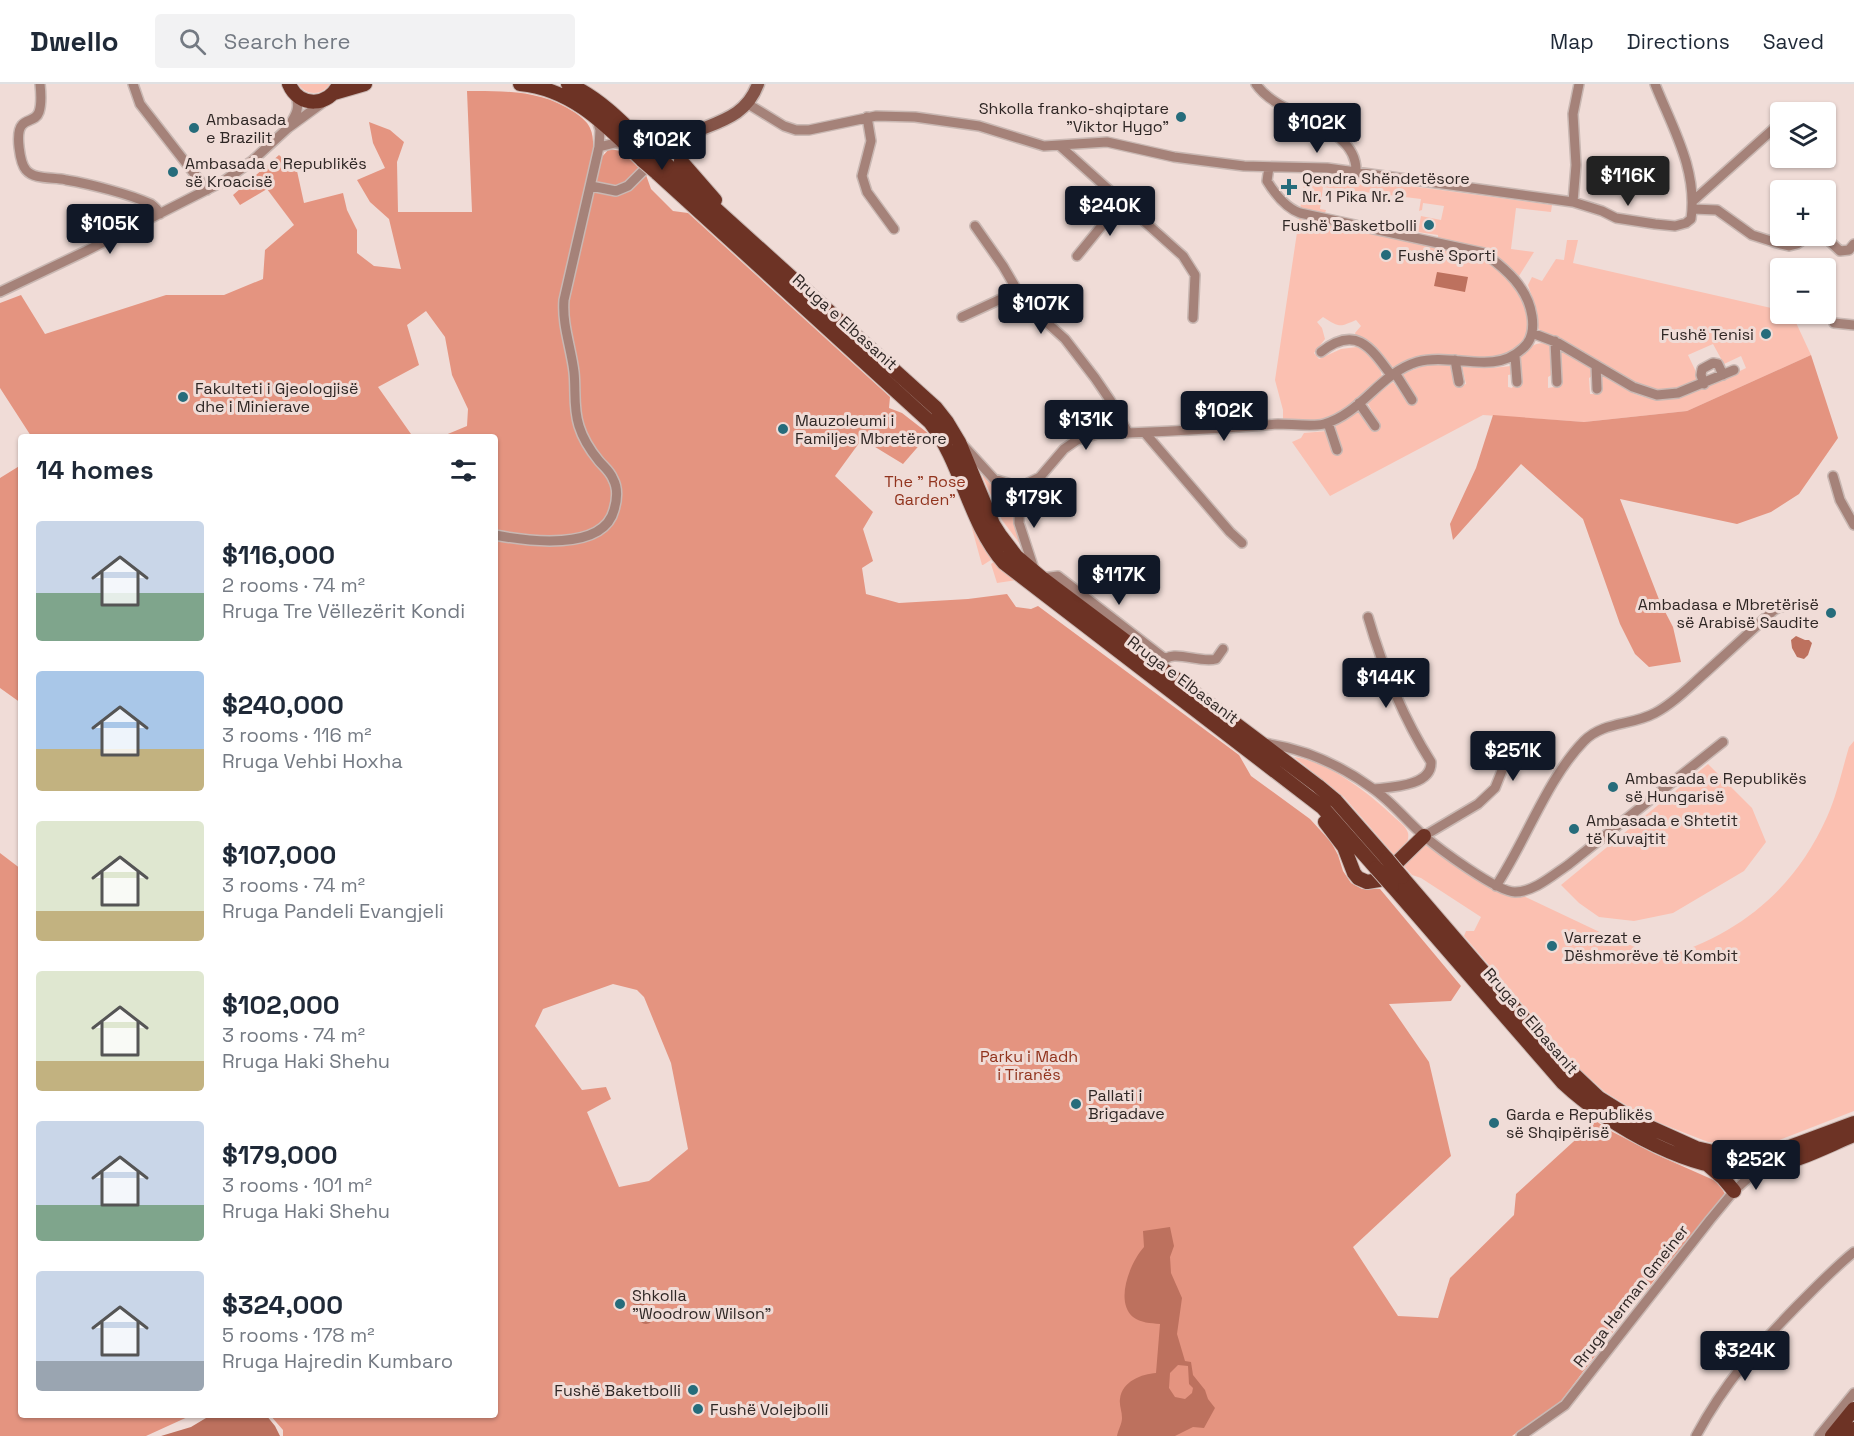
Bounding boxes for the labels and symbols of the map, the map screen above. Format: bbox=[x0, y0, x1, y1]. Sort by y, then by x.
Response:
place label: Shkolla franko-shqiptare "Viktor Hygo" bbox=[979, 98, 1169, 137]
pin: $102K bbox=[1275, 103, 1359, 154]
place label: Ambasada e Brazilit bbox=[206, 109, 286, 148]
marker: Shkolla franko-shqiptare "Viktor Hygo" bbox=[1174, 110, 1188, 124]
pin: $102K bbox=[620, 120, 704, 171]
marker: Ambasada e Brazilit bbox=[187, 121, 201, 135]
place label: Ambasada e Republikës së Kroacisë bbox=[185, 153, 367, 192]
pin: $116K bbox=[1586, 156, 1670, 207]
marker: Ambasada e Republikës së Kroacisë bbox=[166, 165, 180, 179]
place label: Qendra Shëndetësore Nr. 1 Pika Nr. 2 bbox=[1302, 168, 1470, 207]
marker: Qendra Shëndetësore Nr. 1 Pika Nr. 2 bbox=[1280, 178, 1298, 196]
pin: $240K bbox=[1068, 186, 1152, 237]
pin: $105K bbox=[68, 204, 152, 255]
place label: Fushë Basketbolli bbox=[1282, 215, 1417, 236]
marker: Fushë Basketbolli bbox=[1422, 218, 1436, 232]
place label: Fushë Sporti bbox=[1398, 245, 1496, 266]
marker: Fushë Sporti bbox=[1379, 248, 1393, 262]
street label: Rruga e Elbasanit bbox=[788, 269, 902, 375]
pin: $107K bbox=[999, 284, 1083, 335]
place label: Fushë Tenisi bbox=[1661, 324, 1754, 345]
marker: Fushë Tenisi bbox=[1759, 327, 1773, 341]
place label: Fakulteti i Gjeologjisë dhe i Minierave bbox=[195, 378, 358, 417]
marker: Fakulteti i Gjeologjisë dhe i Minierave bbox=[176, 390, 190, 404]
pin: $102K bbox=[1182, 391, 1266, 442]
pin: $131K bbox=[1044, 400, 1128, 451]
place label: Mauzoleumi i Familjes Mbretërore bbox=[795, 410, 947, 449]
marker: Mauzoleumi i Familjes Mbretërore bbox=[776, 422, 790, 436]
park label: The " Rose Garden" bbox=[884, 471, 966, 510]
pin: $179K bbox=[992, 478, 1076, 529]
pin: $117K bbox=[1077, 555, 1161, 606]
place label: Ambadasa e Mbretërisë së Arabisë Saudite bbox=[1638, 594, 1819, 633]
marker: Ambadasa e Mbretërisë së Arabisë Saudite bbox=[1824, 606, 1838, 620]
street label: Rruga e Elbasanit bbox=[1123, 631, 1243, 729]
pin: $144K bbox=[1344, 658, 1428, 709]
pin: $251K bbox=[1471, 731, 1555, 782]
place label: Ambasada e Republikës së Hungarisë bbox=[1625, 768, 1807, 807]
marker: Ambasada e Republikës së Hungarisë bbox=[1606, 780, 1620, 794]
place label: Ambasada e Shtetit të Kuvajtit bbox=[1586, 810, 1738, 849]
marker: Ambasada e Shtetit të Kuvajtit bbox=[1567, 822, 1581, 836]
place label: Varrezat e Dëshmorëve të Kombit bbox=[1564, 927, 1738, 966]
marker: Varrezat e Dëshmorëve të Kombit bbox=[1545, 939, 1559, 953]
street label: Rruga e Elbasanit bbox=[1479, 963, 1583, 1079]
park label: Parku i Madh i Tiranës bbox=[980, 1046, 1078, 1085]
place label: Pallati i Brigadave bbox=[1088, 1085, 1165, 1124]
marker: Pallati i Brigadave bbox=[1069, 1097, 1083, 1111]
place label: Garda e Republikës së Shqipërisë bbox=[1506, 1104, 1653, 1143]
marker: Garda e Republikës së Shqipërisë bbox=[1487, 1116, 1501, 1130]
pin: $252K bbox=[1714, 1140, 1798, 1191]
street label: Rruga Herman Gmeiner bbox=[1569, 1220, 1693, 1372]
place label: Shkolla "Woodrow Wilson" bbox=[632, 1285, 771, 1324]
marker: Shkolla "Woodrow Wilson" bbox=[613, 1297, 627, 1311]
pin: $324K bbox=[1703, 1331, 1787, 1382]
place label: Fushë Baketbolli bbox=[554, 1380, 681, 1401]
marker: Fushë Baketbolli bbox=[686, 1383, 700, 1397]
place label: Fushë Volejbolli bbox=[710, 1399, 829, 1420]
marker: Fushë Volejbolli bbox=[691, 1402, 705, 1416]

